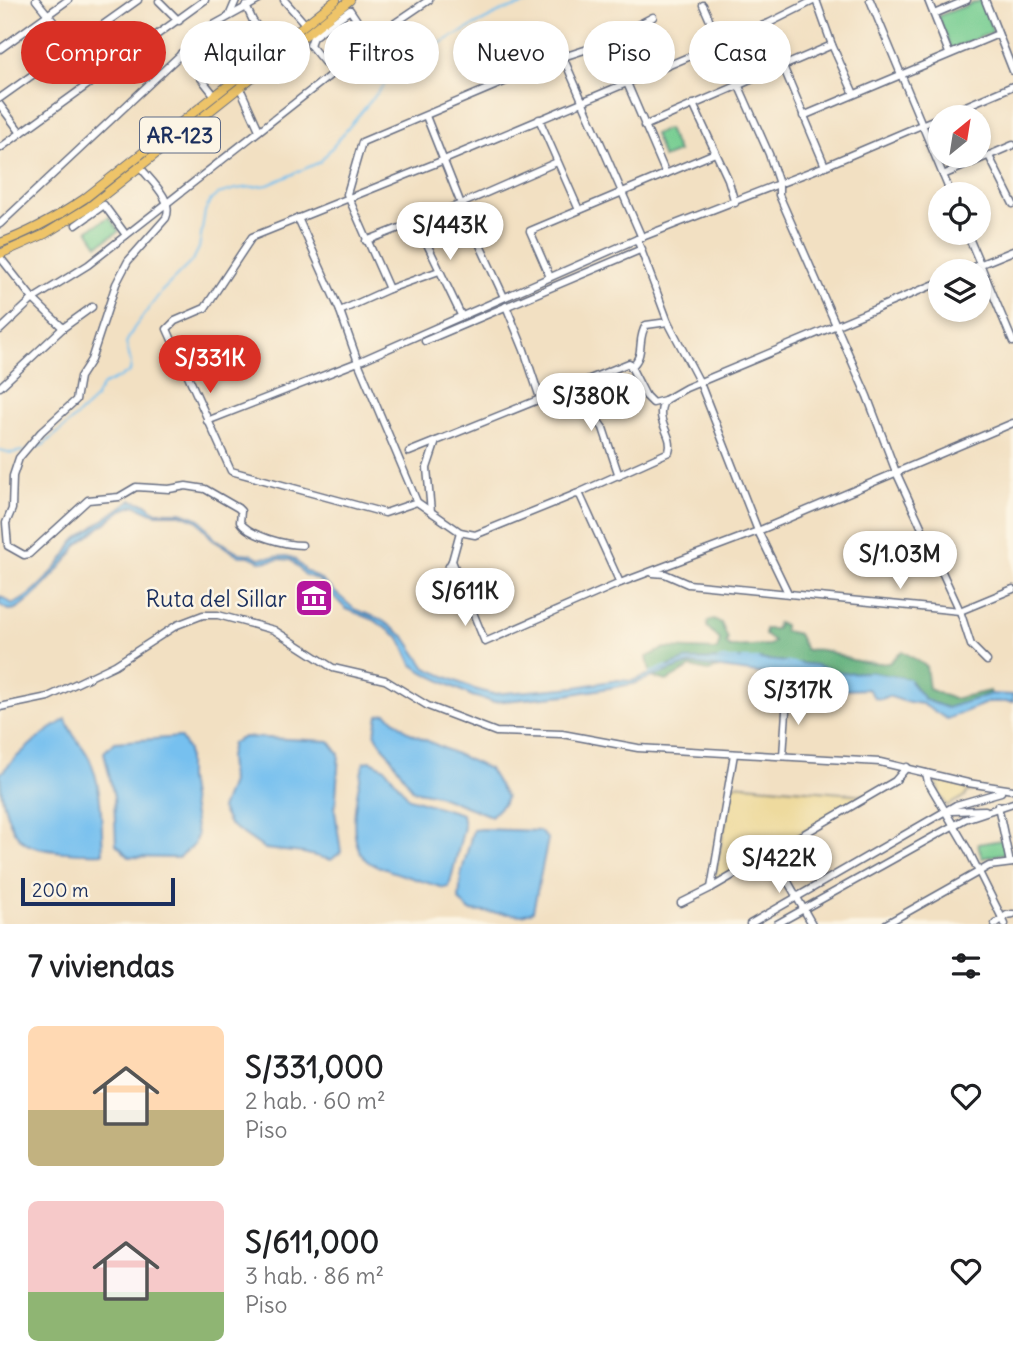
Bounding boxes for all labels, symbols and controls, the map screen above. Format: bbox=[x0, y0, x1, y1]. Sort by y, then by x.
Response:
chip: Comprar bbox=[21, 21, 166, 84]
chip: Alquilar bbox=[180, 21, 310, 84]
chip: Filtros bbox=[324, 21, 439, 84]
chip: Nuevo bbox=[453, 21, 569, 84]
chip: Piso bbox=[583, 21, 675, 84]
chip: Casa bbox=[689, 21, 791, 84]
north arrow bbox=[928, 105, 990, 168]
map controls bbox=[928, 105, 991, 322]
road number: AR-123 bbox=[140, 118, 220, 152]
button: locate bbox=[928, 182, 991, 245]
pin: S/443K bbox=[393, 202, 507, 262]
text: S/443K bbox=[412, 210, 488, 239]
button: layers bbox=[928, 259, 991, 322]
pin: S/331K bbox=[153, 336, 267, 395]
text: S/331K bbox=[175, 343, 245, 372]
pin: S/380K bbox=[534, 374, 648, 433]
text: S/380K bbox=[553, 381, 629, 410]
pin: S/1.03M bbox=[835, 532, 965, 591]
text: S/1.03M bbox=[859, 539, 941, 568]
pin: S/611K bbox=[408, 568, 522, 628]
text: S/611K bbox=[432, 576, 498, 605]
museum icon: Ruta del Sillar bbox=[293, 577, 335, 619]
place label: Ruta del Sillar bbox=[146, 584, 288, 613]
pin: S/317K bbox=[741, 668, 855, 727]
text: S/317K bbox=[764, 675, 832, 704]
pin: S/422K bbox=[722, 836, 836, 895]
text: S/422K bbox=[742, 843, 816, 872]
scale bar bbox=[21, 875, 175, 907]
text: 200 m bbox=[32, 878, 89, 902]
text: 7 viviendas bbox=[28, 947, 174, 985]
icon: filters bbox=[947, 947, 985, 985]
text: S/331,000 bbox=[245, 1048, 384, 1086]
icon: home bbox=[84, 1054, 168, 1138]
icon: heart bbox=[947, 1077, 985, 1115]
text: 2 hab. · 60 m² bbox=[245, 1086, 386, 1115]
text: Piso bbox=[245, 1115, 287, 1144]
text: S/611,000 bbox=[245, 1223, 379, 1261]
icon: home bbox=[84, 1229, 168, 1313]
icon: heart bbox=[947, 1252, 985, 1290]
text: 3 hab. · 86 m² bbox=[245, 1261, 384, 1290]
text: Piso bbox=[245, 1290, 287, 1319]

